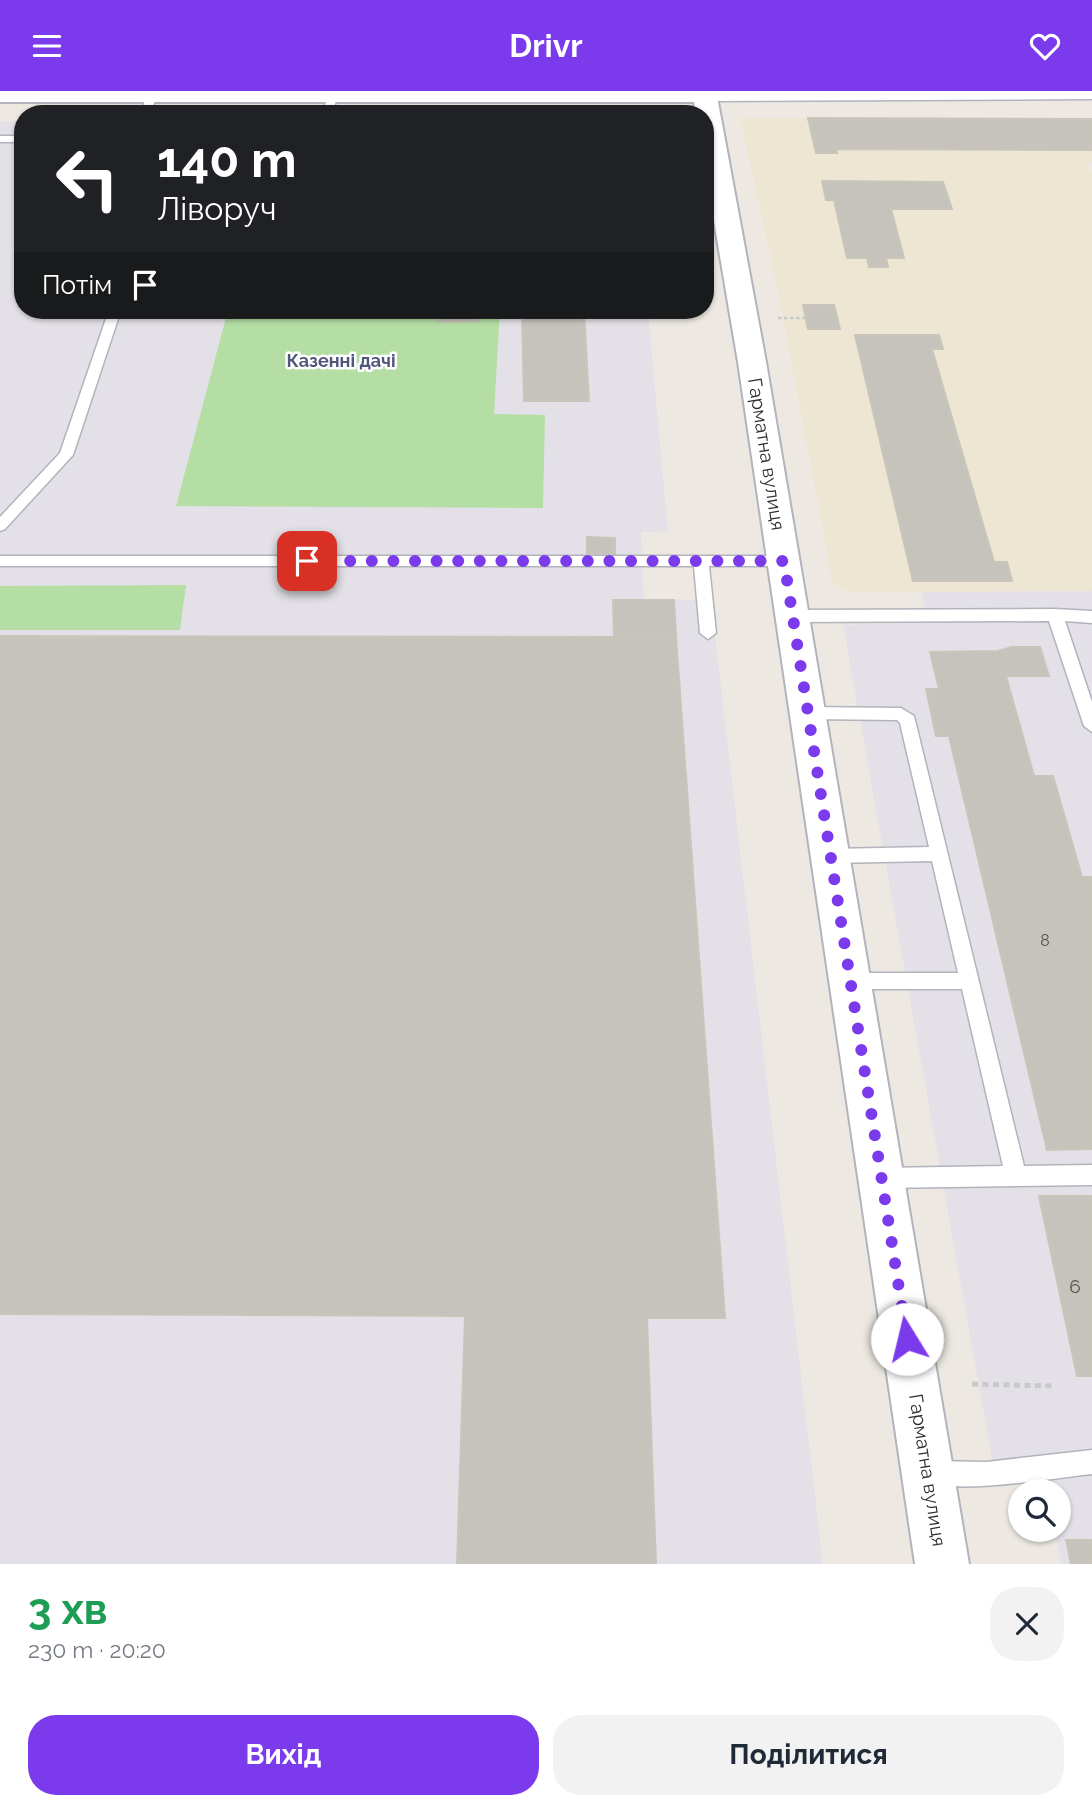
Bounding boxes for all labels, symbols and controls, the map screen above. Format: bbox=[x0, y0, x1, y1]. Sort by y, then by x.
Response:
icon: menu bbox=[28, 27, 66, 65]
text: Drivr bbox=[509, 27, 583, 64]
icon: heart bbox=[1026, 27, 1064, 65]
text: 140 m bbox=[157, 131, 297, 188]
icon: left bbox=[42, 133, 133, 224]
text: Ліворуч bbox=[157, 190, 276, 227]
icon: arrive bbox=[126, 266, 164, 304]
text: Потім bbox=[42, 270, 112, 300]
district label: Казенні дачі bbox=[286, 350, 396, 371]
street label: Гарматна вулиця bbox=[744, 376, 790, 532]
pin bbox=[277, 531, 337, 591]
icon: arrive bbox=[288, 542, 326, 580]
house number: 8 bbox=[1040, 931, 1050, 950]
house number: 6 bbox=[1069, 1275, 1081, 1297]
position arrow bbox=[870, 1302, 944, 1376]
street label: Гарматна вулиця bbox=[905, 1392, 951, 1548]
map controls bbox=[1008, 1479, 1071, 1542]
button: search bbox=[1008, 1479, 1071, 1542]
text: 3 хв bbox=[28, 1585, 108, 1634]
button: close bbox=[990, 1587, 1064, 1661]
text: 230 m · 20:20 bbox=[28, 1636, 166, 1663]
button: Вихід bbox=[28, 1715, 539, 1795]
button: Поділитися bbox=[553, 1715, 1064, 1795]

